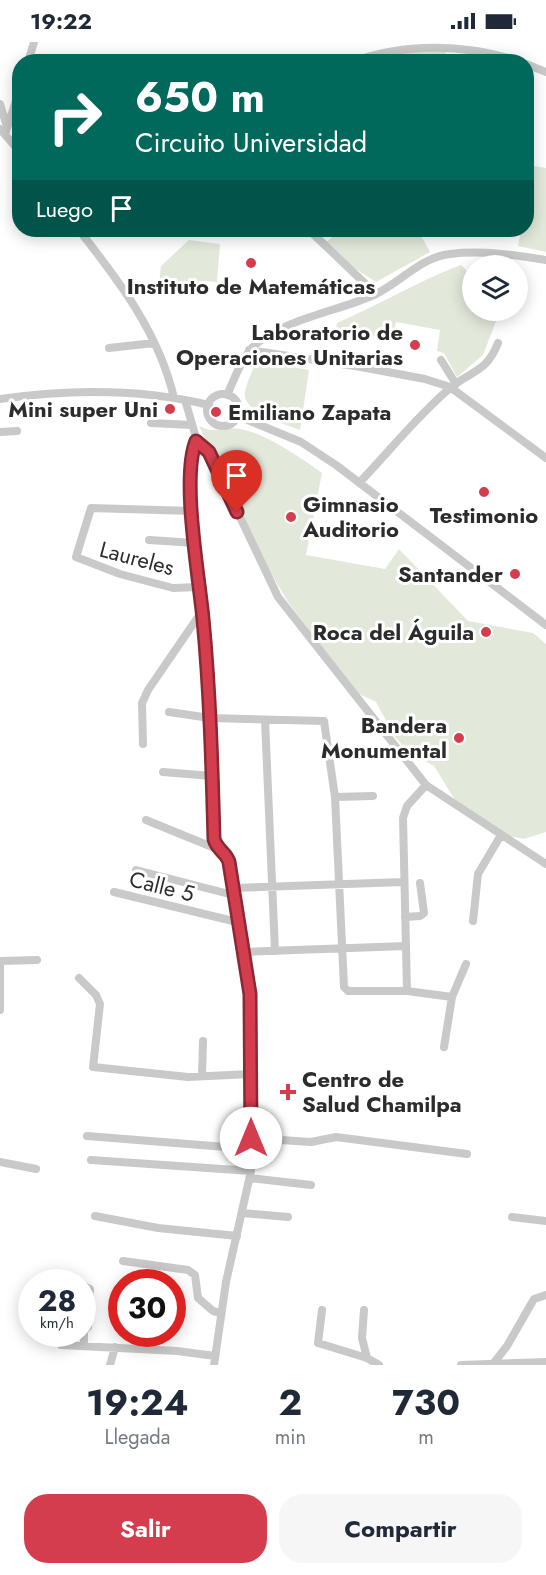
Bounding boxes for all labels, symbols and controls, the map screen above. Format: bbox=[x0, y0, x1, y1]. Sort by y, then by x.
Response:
text: 19:22 bbox=[30, 5, 92, 37]
text: 650 m bbox=[135, 67, 265, 128]
icon: right bbox=[36, 78, 114, 156]
text: Circuito Universidad bbox=[135, 123, 367, 162]
icon: arrive bbox=[105, 192, 138, 225]
text: Luego bbox=[36, 193, 93, 225]
map controls bbox=[462, 255, 528, 321]
button: layers bbox=[462, 255, 528, 321]
marker: Instituto de Matemáticas bbox=[244, 256, 258, 270]
place label: Instituto de Matemáticas bbox=[127, 270, 375, 302]
place label: Laboratorio de Operaciones Unitarias bbox=[176, 316, 403, 373]
marker: Laboratorio de Operaciones Unitarias bbox=[408, 338, 422, 352]
place label: Mini super Uni bbox=[8, 393, 158, 425]
place label: Emiliano Zapata bbox=[228, 396, 391, 428]
marker: Mini super Uni bbox=[163, 402, 177, 416]
marker: Emiliano Zapata bbox=[209, 405, 223, 419]
pin bbox=[211, 450, 262, 512]
icon: arrive bbox=[220, 459, 253, 492]
marker: Testimonio bbox=[477, 485, 491, 499]
place label: Gimnasio Auditorio bbox=[302, 488, 399, 545]
place label: Testimonio bbox=[430, 499, 538, 531]
marker: Gimnasio Auditorio bbox=[284, 510, 298, 524]
street label: Laureles bbox=[96, 533, 178, 583]
place label: Santander bbox=[398, 558, 503, 590]
marker: Santander bbox=[508, 567, 522, 581]
place label: Roca del Águila bbox=[313, 616, 474, 648]
marker: Roca del Águila bbox=[479, 625, 493, 639]
place label: Bandera Monumental bbox=[321, 709, 447, 766]
marker: Bandera Monumental bbox=[452, 731, 466, 745]
street label: Calle 5 bbox=[126, 862, 198, 910]
place label: Centro de Salud Chamilpa bbox=[302, 1063, 462, 1120]
marker: Centro de Salud Chamilpa bbox=[279, 1083, 297, 1101]
position arrow bbox=[219, 1106, 283, 1170]
speed limit sign: 30 bbox=[108, 1269, 186, 1347]
text: 28 bbox=[38, 1279, 76, 1322]
text: km/h bbox=[40, 1312, 74, 1334]
text: 19:24 bbox=[86, 1376, 189, 1428]
text: 2 bbox=[279, 1376, 302, 1428]
text: 730 bbox=[392, 1376, 460, 1428]
text: Llegada bbox=[104, 1423, 170, 1452]
text: min bbox=[275, 1423, 306, 1452]
text: m bbox=[418, 1423, 434, 1452]
button: Salir bbox=[24, 1494, 267, 1563]
button: Compartir bbox=[279, 1494, 522, 1563]

